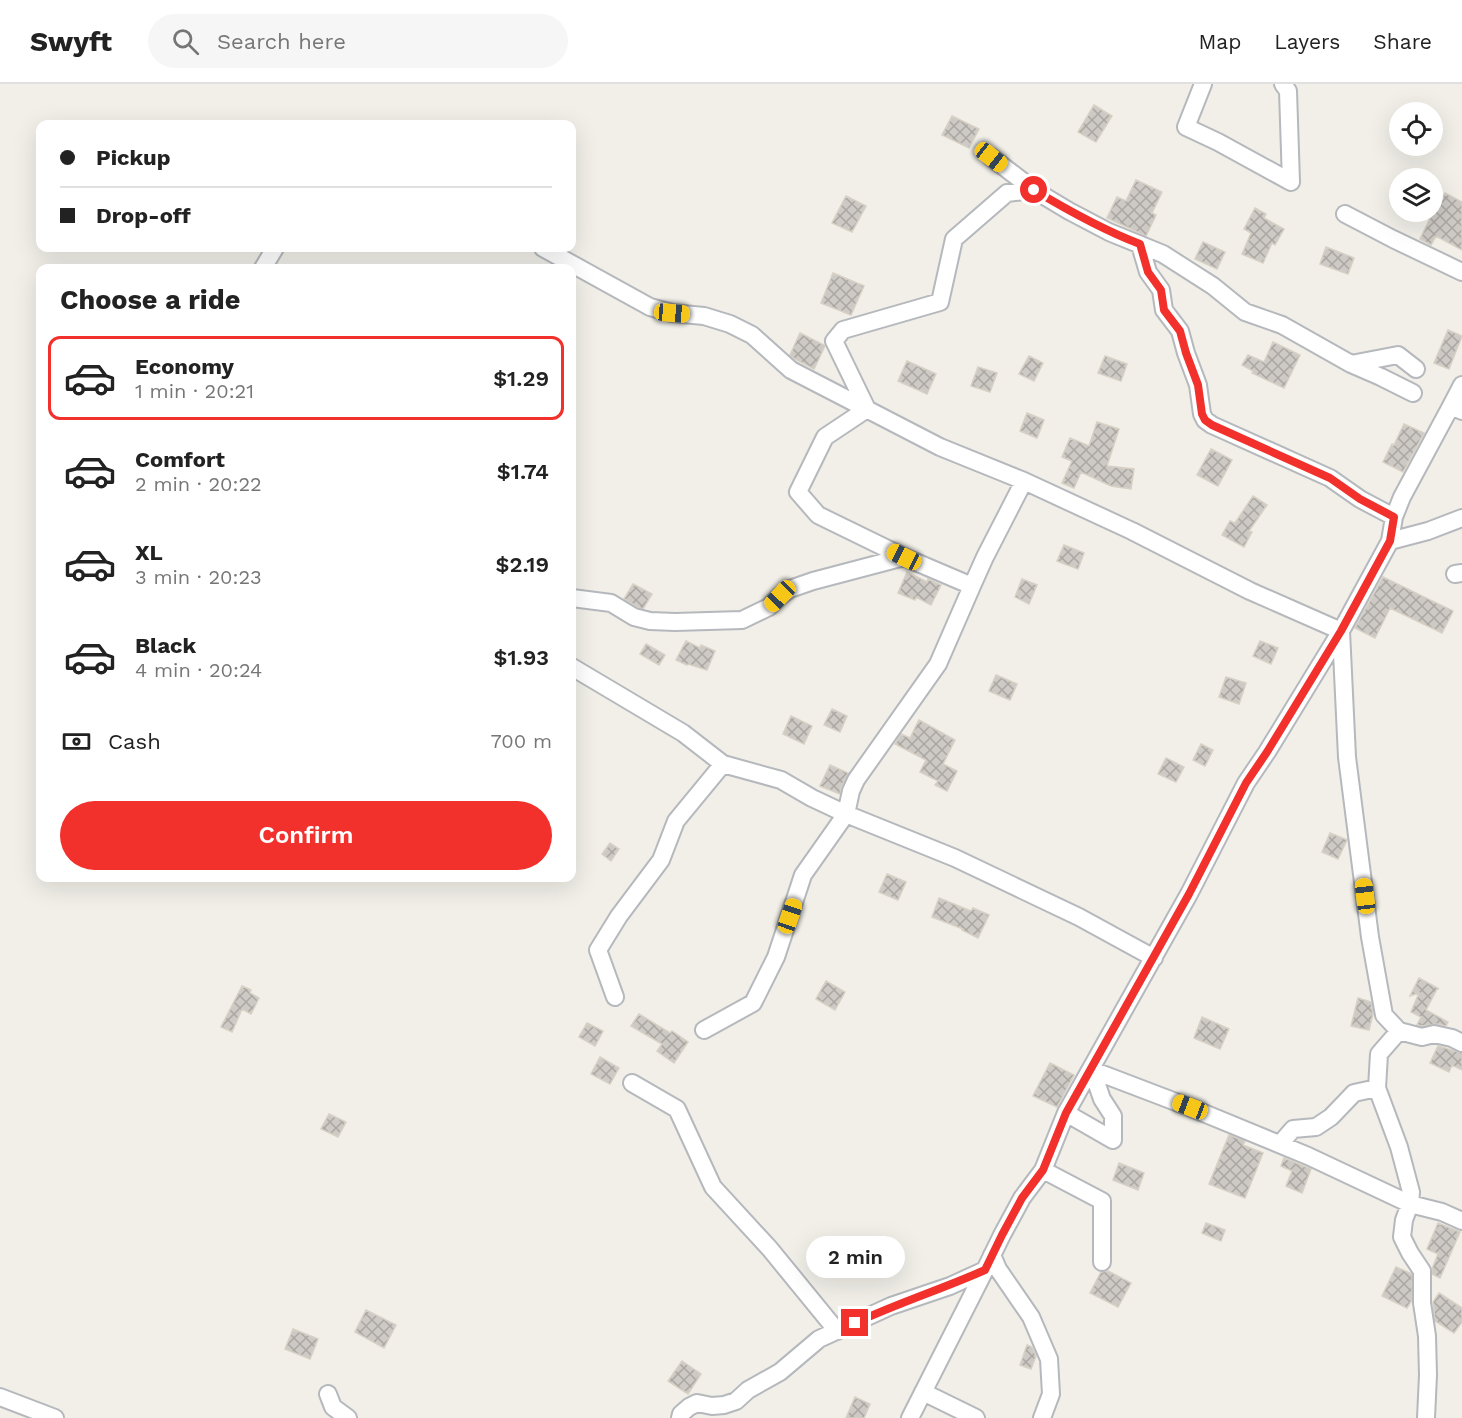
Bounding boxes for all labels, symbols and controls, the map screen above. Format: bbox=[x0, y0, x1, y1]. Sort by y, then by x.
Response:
search box bbox=[148, 14, 568, 68]
text: Swyft bbox=[30, 25, 112, 58]
icon: search bbox=[169, 25, 202, 58]
text: Search here bbox=[217, 29, 346, 54]
text: Map bbox=[1198, 29, 1241, 54]
text: Layers bbox=[1274, 29, 1340, 54]
text: Share bbox=[1373, 29, 1432, 54]
map controls bbox=[1389, 102, 1443, 222]
button: locate bbox=[1389, 102, 1443, 156]
car bbox=[971, 139, 1011, 175]
text: Pickup bbox=[96, 145, 171, 170]
button: layers bbox=[1389, 168, 1443, 222]
route start bbox=[1020, 176, 1047, 203]
text: Drop-off bbox=[96, 203, 191, 228]
text: Choose a ride bbox=[60, 284, 240, 316]
car bbox=[653, 302, 691, 324]
icon: car bbox=[63, 351, 117, 405]
text: Economy bbox=[135, 354, 234, 379]
text: $1.29 bbox=[493, 366, 549, 391]
text: 1 min · 20:21 bbox=[135, 379, 254, 403]
icon: car bbox=[63, 444, 117, 498]
text: Comfort bbox=[135, 447, 225, 472]
text: $1.74 bbox=[497, 459, 549, 484]
text: 2 min · 20:22 bbox=[135, 472, 262, 496]
icon: car bbox=[63, 537, 117, 591]
text: XL bbox=[135, 540, 163, 565]
car bbox=[884, 541, 924, 573]
text: $2.19 bbox=[496, 552, 549, 577]
text: 3 min · 20:23 bbox=[135, 565, 262, 589]
car bbox=[761, 577, 799, 615]
icon: car bbox=[63, 630, 117, 684]
text: Black bbox=[135, 633, 196, 658]
text: $1.93 bbox=[493, 645, 549, 670]
text: 4 min · 20:24 bbox=[135, 658, 262, 682]
icon: cash bbox=[60, 725, 93, 758]
text: Cash bbox=[108, 729, 161, 754]
text: 700 m bbox=[490, 729, 552, 753]
button: Confirm bbox=[60, 801, 552, 870]
car bbox=[1354, 877, 1376, 915]
car bbox=[776, 896, 804, 936]
car bbox=[1170, 1092, 1210, 1122]
callout: 2 min bbox=[806, 1236, 904, 1278]
text: 2 min bbox=[828, 1245, 883, 1269]
route end bbox=[841, 1309, 868, 1336]

